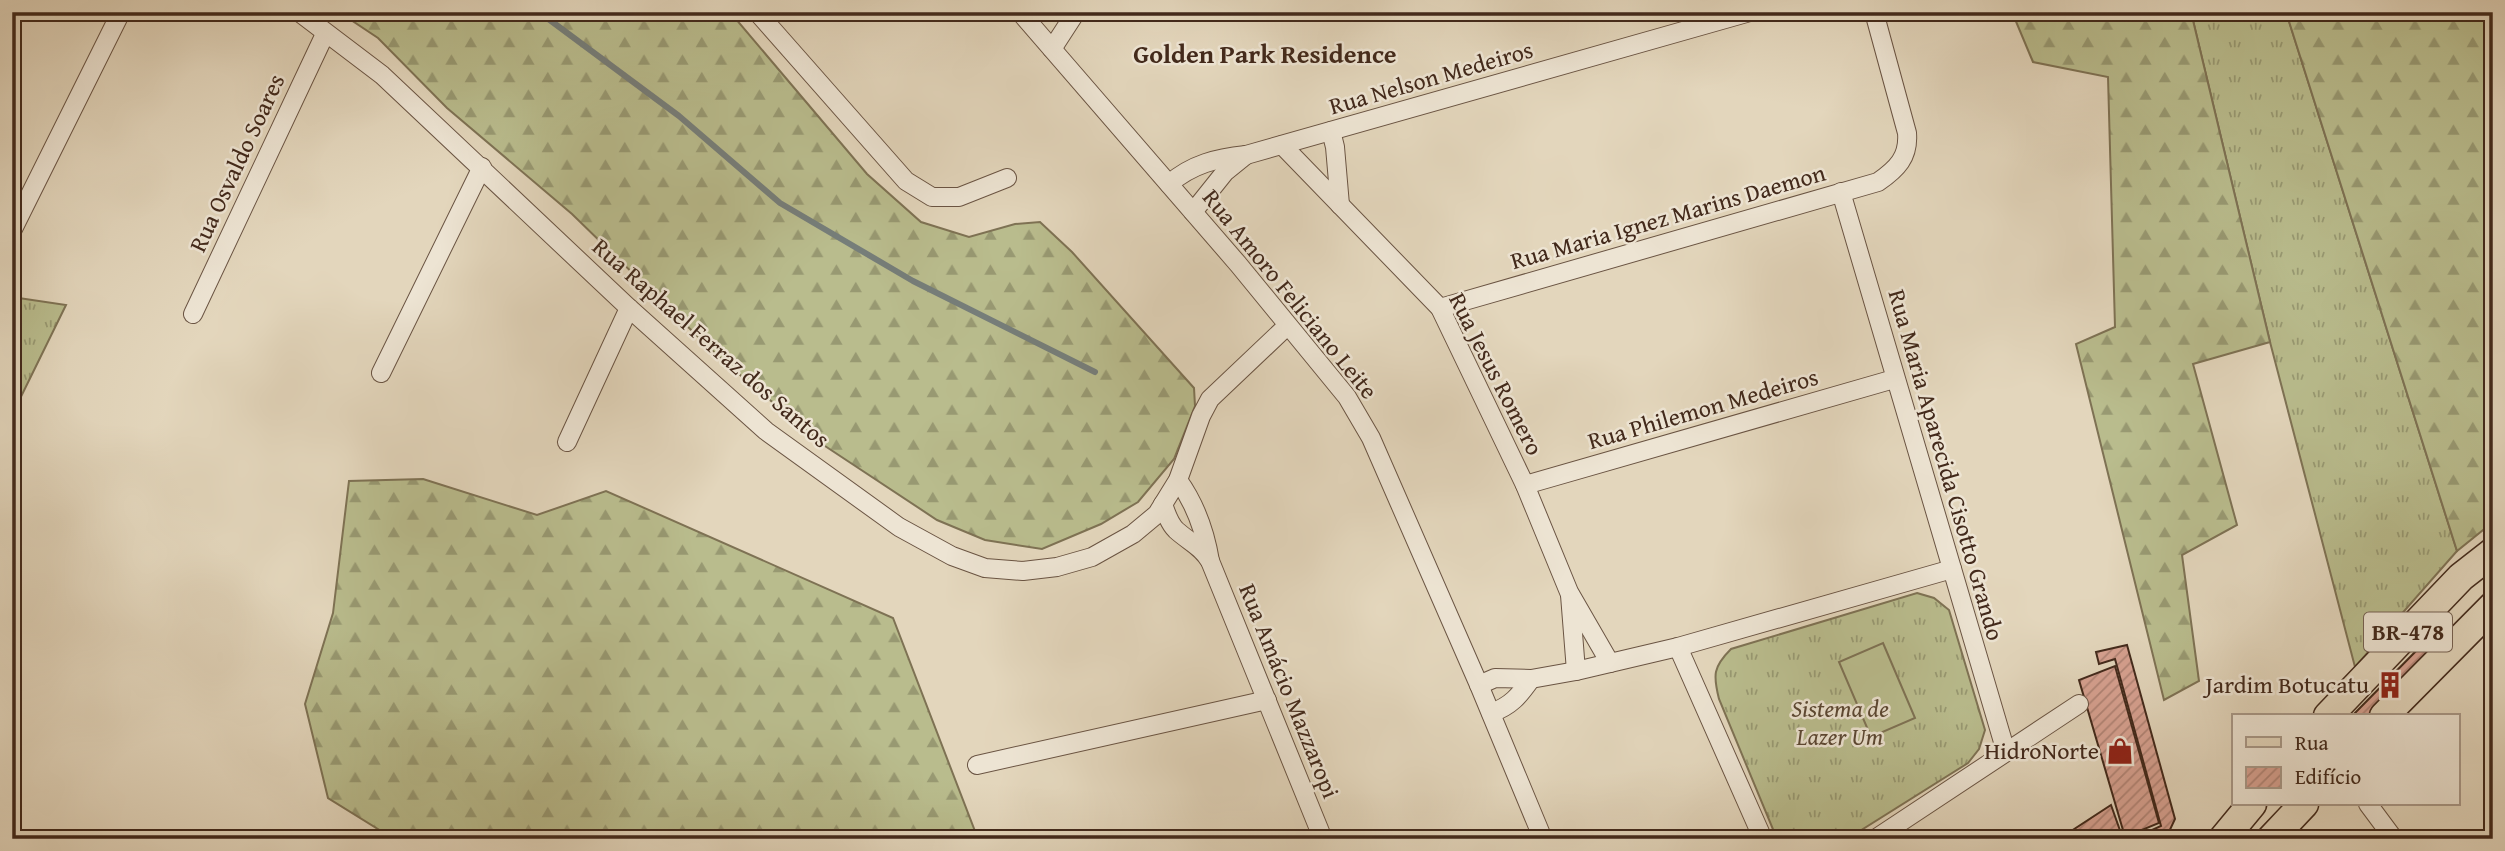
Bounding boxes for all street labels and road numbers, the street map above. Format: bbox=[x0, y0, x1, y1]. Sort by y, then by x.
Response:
street label: Rua Nelson Medeiros bbox=[1325, 32, 1537, 123]
street label: Rua Osvaldo Soares bbox=[180, 68, 293, 258]
street label: Rua Maria Ignez Marins Daemon bbox=[1506, 155, 1830, 278]
street label: Rua Amoro Feliciano Leite bbox=[1194, 181, 1386, 406]
street label: Rua Raphael Ferraz dos Santos bbox=[585, 229, 838, 456]
street label: Rua Maria Aparecida Cisotto Grando bbox=[1880, 285, 2013, 645]
street label: Rua Jesus Romero bbox=[1440, 286, 1553, 461]
street label: Rua Philemon Medeiros bbox=[1584, 359, 1822, 458]
street label: Rua Amácio Mazzaropi bbox=[1230, 578, 1349, 804]
road number: BR-478 bbox=[2364, 612, 2452, 652]

